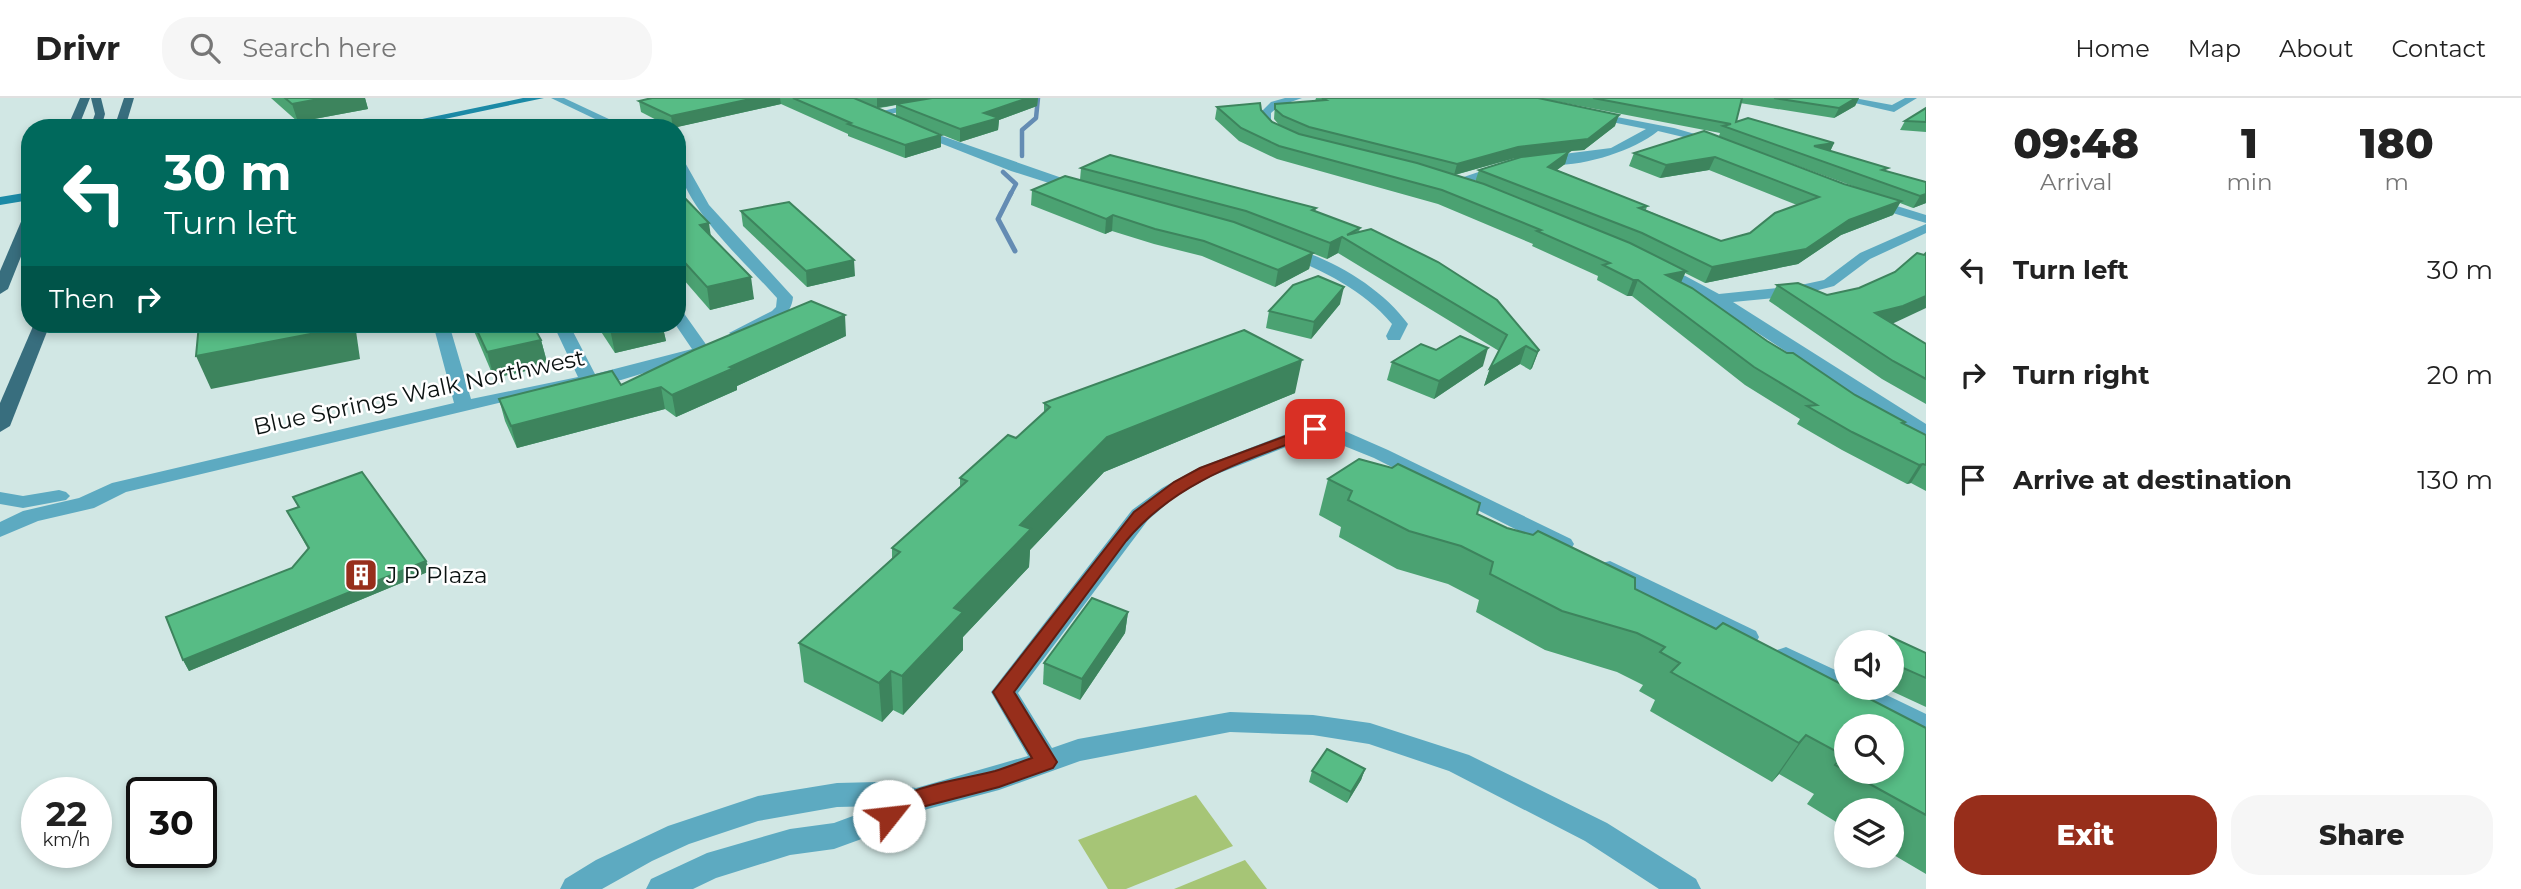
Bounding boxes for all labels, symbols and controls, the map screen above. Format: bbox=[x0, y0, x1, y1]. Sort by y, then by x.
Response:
search box bbox=[162, 17, 652, 80]
text: Drivr bbox=[35, 28, 120, 68]
icon: search bbox=[186, 29, 224, 67]
text: Search here bbox=[242, 32, 397, 64]
text: Home bbox=[2075, 34, 2150, 63]
text: Map bbox=[2188, 34, 2241, 63]
text: About bbox=[2279, 34, 2353, 63]
text: Contact bbox=[2391, 34, 2486, 63]
text: 09:48 bbox=[2013, 117, 2139, 169]
text: 1 bbox=[2241, 117, 2258, 169]
text: 180 bbox=[2360, 117, 2434, 169]
text: 30 m bbox=[164, 143, 292, 202]
icon: left bbox=[49, 147, 140, 238]
text: Arrival bbox=[2040, 168, 2112, 196]
text: min bbox=[2226, 168, 2273, 196]
text: m bbox=[2385, 168, 2409, 196]
text: Turn left bbox=[164, 203, 298, 242]
icon: left bbox=[1954, 251, 1992, 289]
text: Turn left bbox=[2013, 254, 2129, 286]
text: 30 m bbox=[2427, 254, 2493, 286]
icon: right bbox=[129, 280, 167, 318]
text: Then bbox=[49, 283, 115, 315]
street label: Blue Springs Walk Northwest bbox=[251, 343, 587, 441]
icon: right bbox=[1954, 356, 1992, 394]
text: Turn right bbox=[2013, 359, 2149, 391]
text: 20 m bbox=[2427, 359, 2493, 391]
pin bbox=[1285, 399, 1345, 459]
icon: arrive bbox=[1296, 410, 1334, 448]
icon: arrive bbox=[1954, 461, 1992, 499]
text: Arrive at destination bbox=[2013, 464, 2292, 496]
text: 130 m bbox=[2417, 464, 2493, 496]
building icon: J P Plaza bbox=[342, 556, 380, 594]
place label: J P Plaza bbox=[385, 561, 488, 589]
map controls bbox=[1834, 630, 1904, 868]
button: sound bbox=[1834, 630, 1904, 700]
button: search bbox=[1834, 714, 1904, 784]
speed limit sign: 30 bbox=[126, 777, 217, 868]
position arrow bbox=[852, 779, 926, 853]
text: 22 bbox=[46, 792, 87, 835]
button: Exit bbox=[1954, 795, 2217, 875]
button: Share bbox=[2231, 795, 2493, 875]
button: layers bbox=[1834, 798, 1904, 868]
text: km/h bbox=[42, 829, 91, 851]

